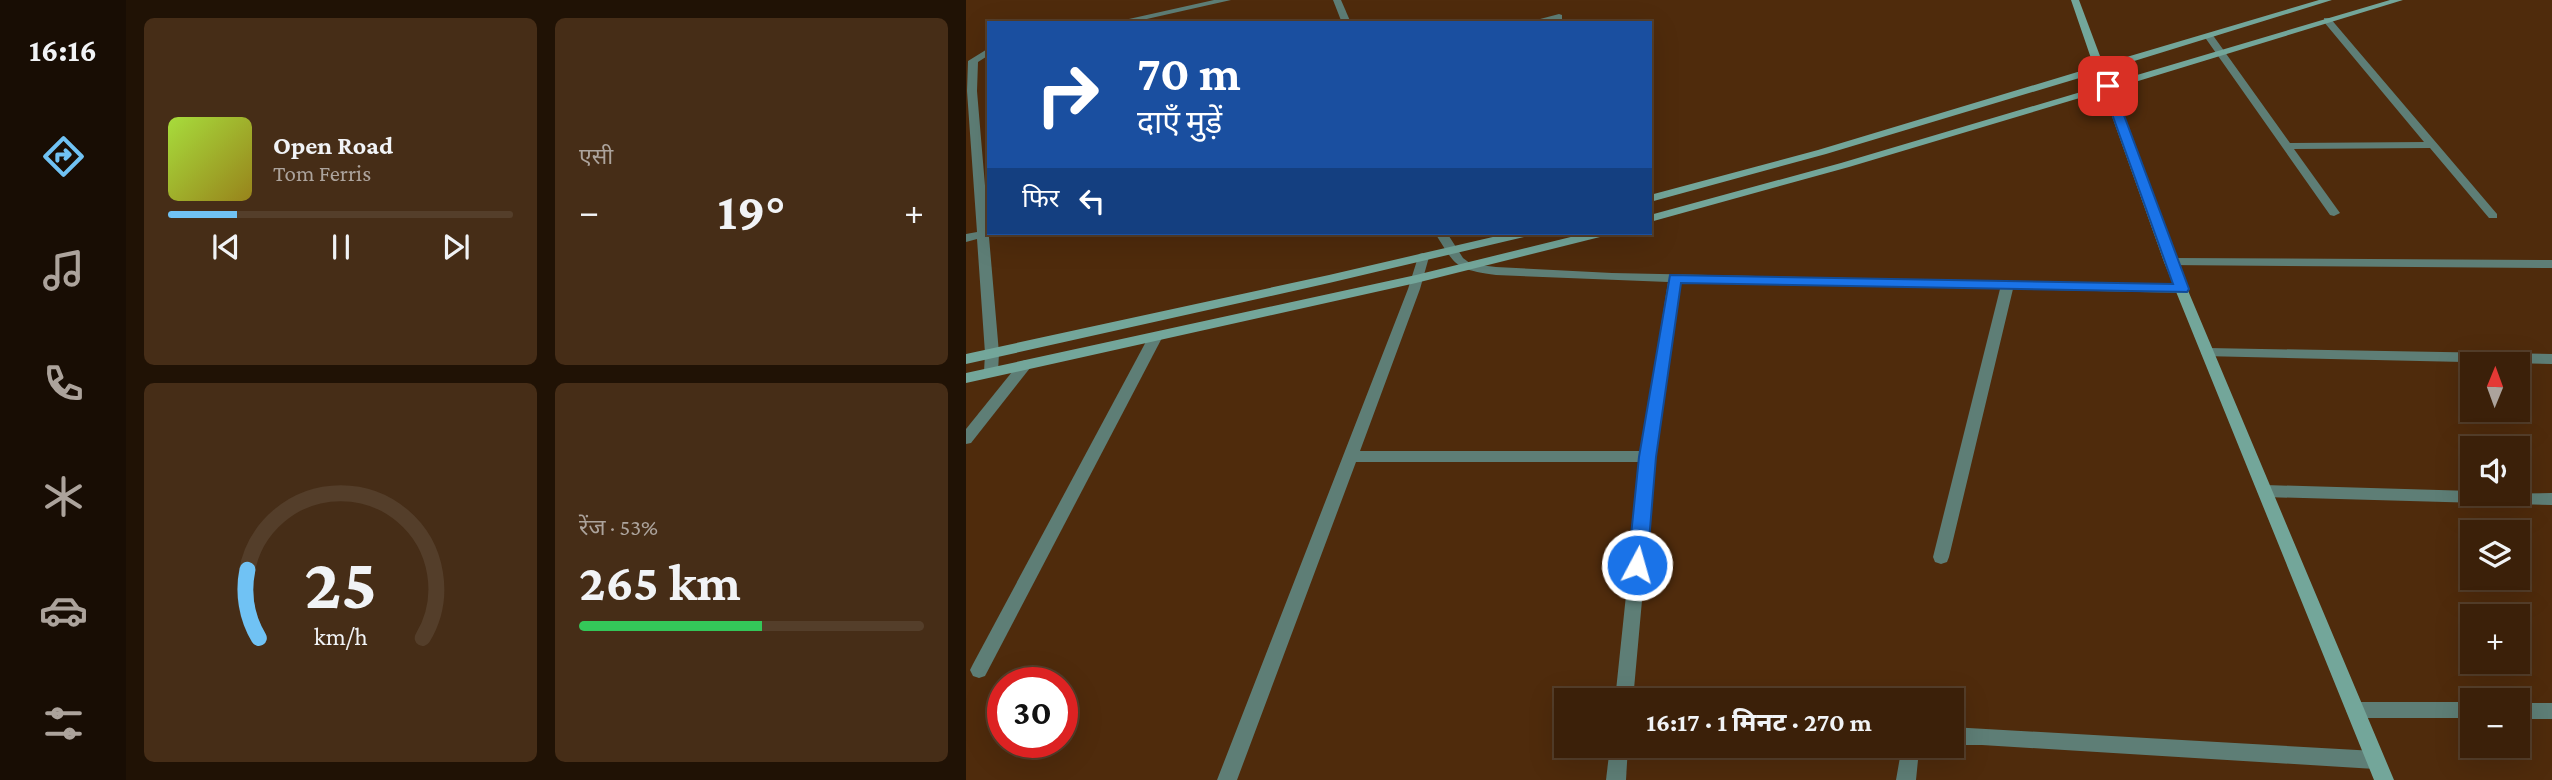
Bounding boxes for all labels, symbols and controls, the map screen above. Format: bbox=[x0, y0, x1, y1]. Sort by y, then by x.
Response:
text: 16:16 bbox=[29, 32, 97, 68]
text: 70 m bbox=[1137, 46, 1241, 101]
icon: right bbox=[1022, 49, 1113, 140]
pin bbox=[2078, 56, 2138, 116]
icon: arrive bbox=[2089, 67, 2127, 105]
text: दाएँ मुड़ें bbox=[1137, 104, 1222, 140]
text: Open Road bbox=[273, 131, 393, 160]
icon: directions bbox=[39, 132, 88, 181]
text: एसी bbox=[579, 143, 613, 169]
text: Tom Ferris bbox=[273, 160, 371, 186]
text: 19° bbox=[717, 182, 786, 240]
icon: left bbox=[1073, 182, 1111, 220]
text: फिर bbox=[1022, 184, 1059, 213]
text: − bbox=[579, 190, 599, 232]
text: + bbox=[904, 190, 924, 232]
icon: previous bbox=[207, 228, 245, 266]
icon: pause bbox=[322, 228, 360, 266]
icon: next bbox=[437, 228, 475, 266]
icon: music bbox=[39, 246, 88, 295]
north arrow bbox=[2460, 352, 2530, 422]
map controls bbox=[2460, 352, 2530, 758]
icon: phone bbox=[39, 359, 88, 408]
button: sound bbox=[2460, 436, 2530, 506]
icon: climate bbox=[39, 472, 88, 521]
text: रेंज · 53% bbox=[579, 514, 658, 540]
button: layers bbox=[2460, 520, 2530, 590]
position arrow bbox=[1600, 528, 1674, 602]
text: 25 bbox=[304, 544, 377, 625]
text: 265 km bbox=[579, 553, 741, 611]
icon: car bbox=[39, 586, 88, 635]
button: + bbox=[2460, 604, 2530, 674]
text: km/h bbox=[314, 623, 367, 650]
speed limit sign: 30 bbox=[987, 667, 1078, 758]
button: − bbox=[2460, 688, 2530, 758]
icon: filters bbox=[39, 699, 88, 748]
text: 16:17 · 1 मिनट · 270 m bbox=[1646, 708, 1872, 737]

